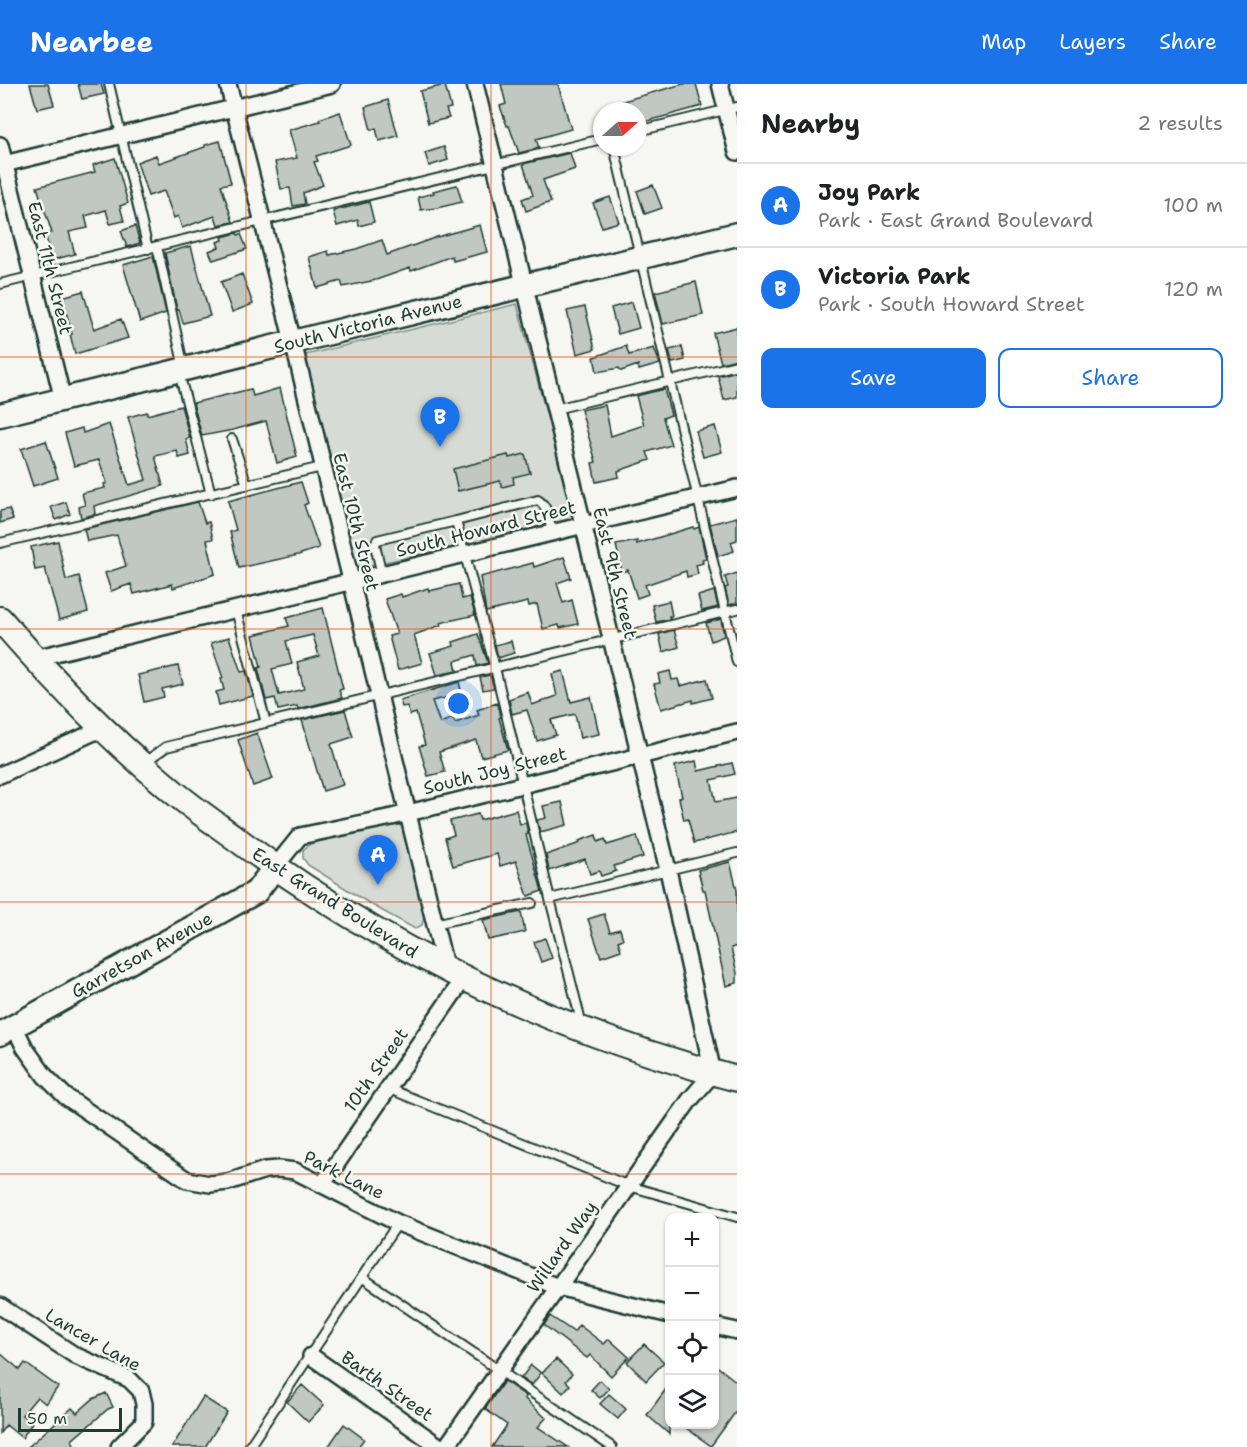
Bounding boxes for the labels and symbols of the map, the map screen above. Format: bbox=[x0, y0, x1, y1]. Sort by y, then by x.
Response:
north arrow bbox=[593, 102, 647, 156]
street label: East 11th Street bbox=[22, 199, 78, 337]
street label: South Victoria Avenue bbox=[271, 289, 465, 359]
pin: B bbox=[420, 398, 460, 447]
street label: East 10th Street bbox=[327, 450, 385, 594]
street label: South Howard Street bbox=[394, 495, 578, 563]
street label: East 9th Street bbox=[587, 505, 643, 641]
your location bbox=[444, 689, 473, 718]
street label: South Joy Street bbox=[421, 742, 569, 800]
pin: A bbox=[358, 836, 398, 885]
street label: East Grand Boulevard bbox=[247, 842, 423, 964]
street label: Garretson Avenue bbox=[67, 906, 217, 1004]
street label: 10th Street bbox=[338, 1023, 414, 1117]
street label: Park Lane bbox=[300, 1145, 388, 1205]
street label: Willard Way bbox=[521, 1196, 603, 1298]
street label: Lancer Lane bbox=[41, 1303, 145, 1377]
street label: Barth Street bbox=[336, 1345, 438, 1427]
scale bar bbox=[18, 1405, 122, 1432]

